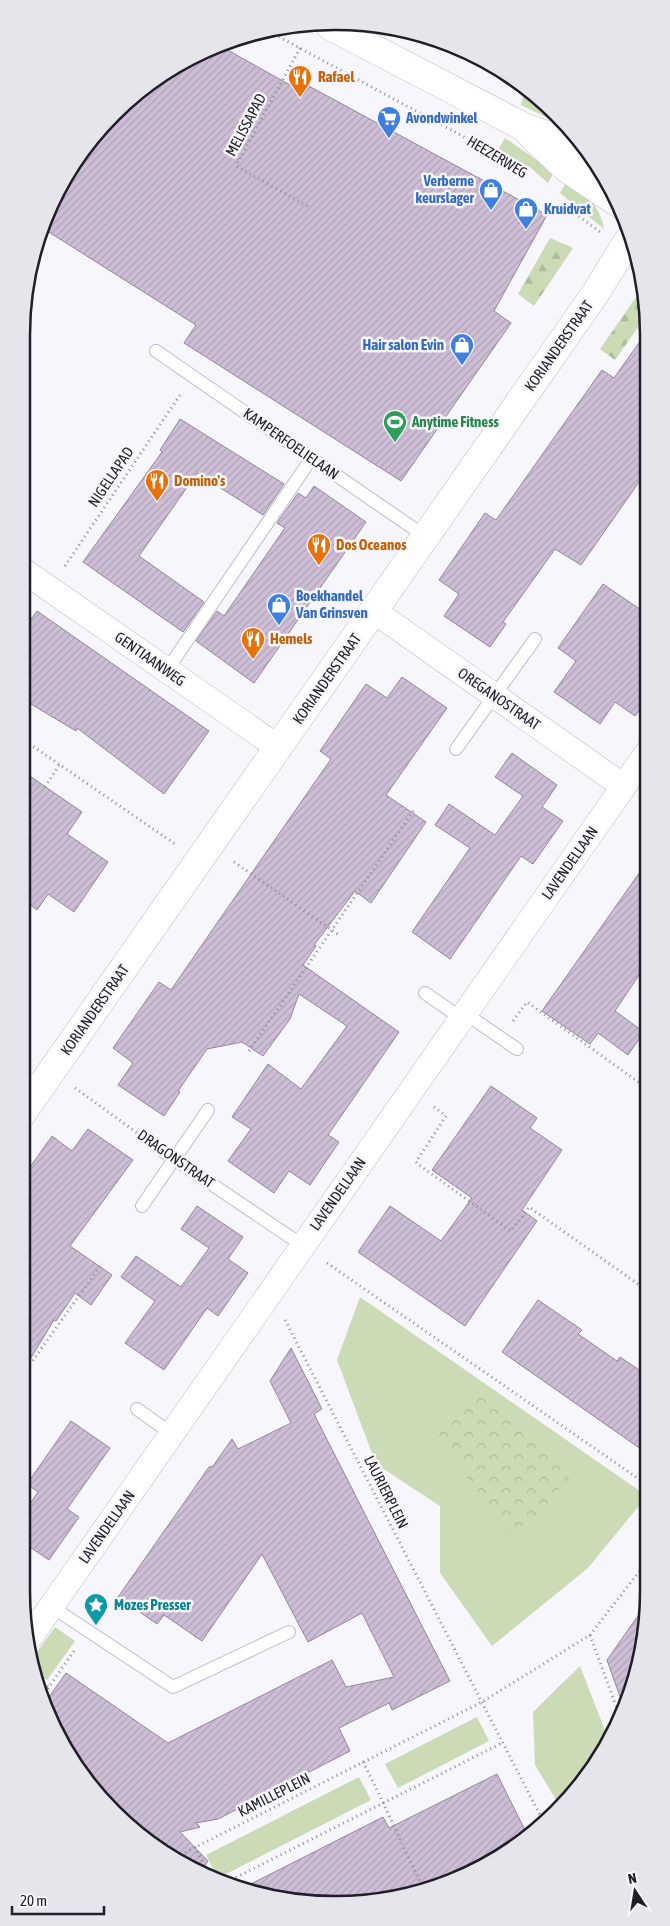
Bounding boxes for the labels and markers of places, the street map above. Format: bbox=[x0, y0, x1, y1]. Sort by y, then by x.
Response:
restaurant icon: Rafael bbox=[287, 64, 313, 98]
place label: Rafael bbox=[318, 68, 355, 85]
supermarket icon: Avondwinkel bbox=[376, 105, 402, 139]
place label: Avondwinkel bbox=[405, 109, 479, 126]
place label: Verberne keurslager bbox=[416, 172, 475, 206]
shop icon: Verberne keurslager bbox=[478, 177, 504, 211]
shop icon: Kruidvat bbox=[513, 196, 539, 230]
place label: Kruidvat bbox=[544, 200, 592, 217]
shop icon: Hair salon Evin bbox=[449, 332, 475, 366]
place label: Hair salon Evin bbox=[363, 336, 444, 353]
sports icon: Anytime Fitness bbox=[382, 409, 408, 443]
place label: Anytime Fitness bbox=[411, 413, 499, 430]
restaurant icon: Domino's bbox=[144, 468, 170, 502]
place label: Domino's bbox=[174, 472, 226, 489]
restaurant icon: Dos Oceanos bbox=[306, 532, 332, 566]
place label: Dos Oceanos bbox=[336, 536, 407, 553]
place label: Boekhandel Van Grinsven bbox=[295, 587, 368, 621]
shop icon: Boekhandel Van Grinsven bbox=[266, 592, 292, 626]
restaurant icon: Hemels bbox=[240, 626, 266, 660]
place label: Hemels bbox=[270, 630, 313, 647]
place icon: Mozes Presser bbox=[83, 1592, 109, 1626]
place label: Mozes Presser bbox=[114, 1596, 191, 1613]

